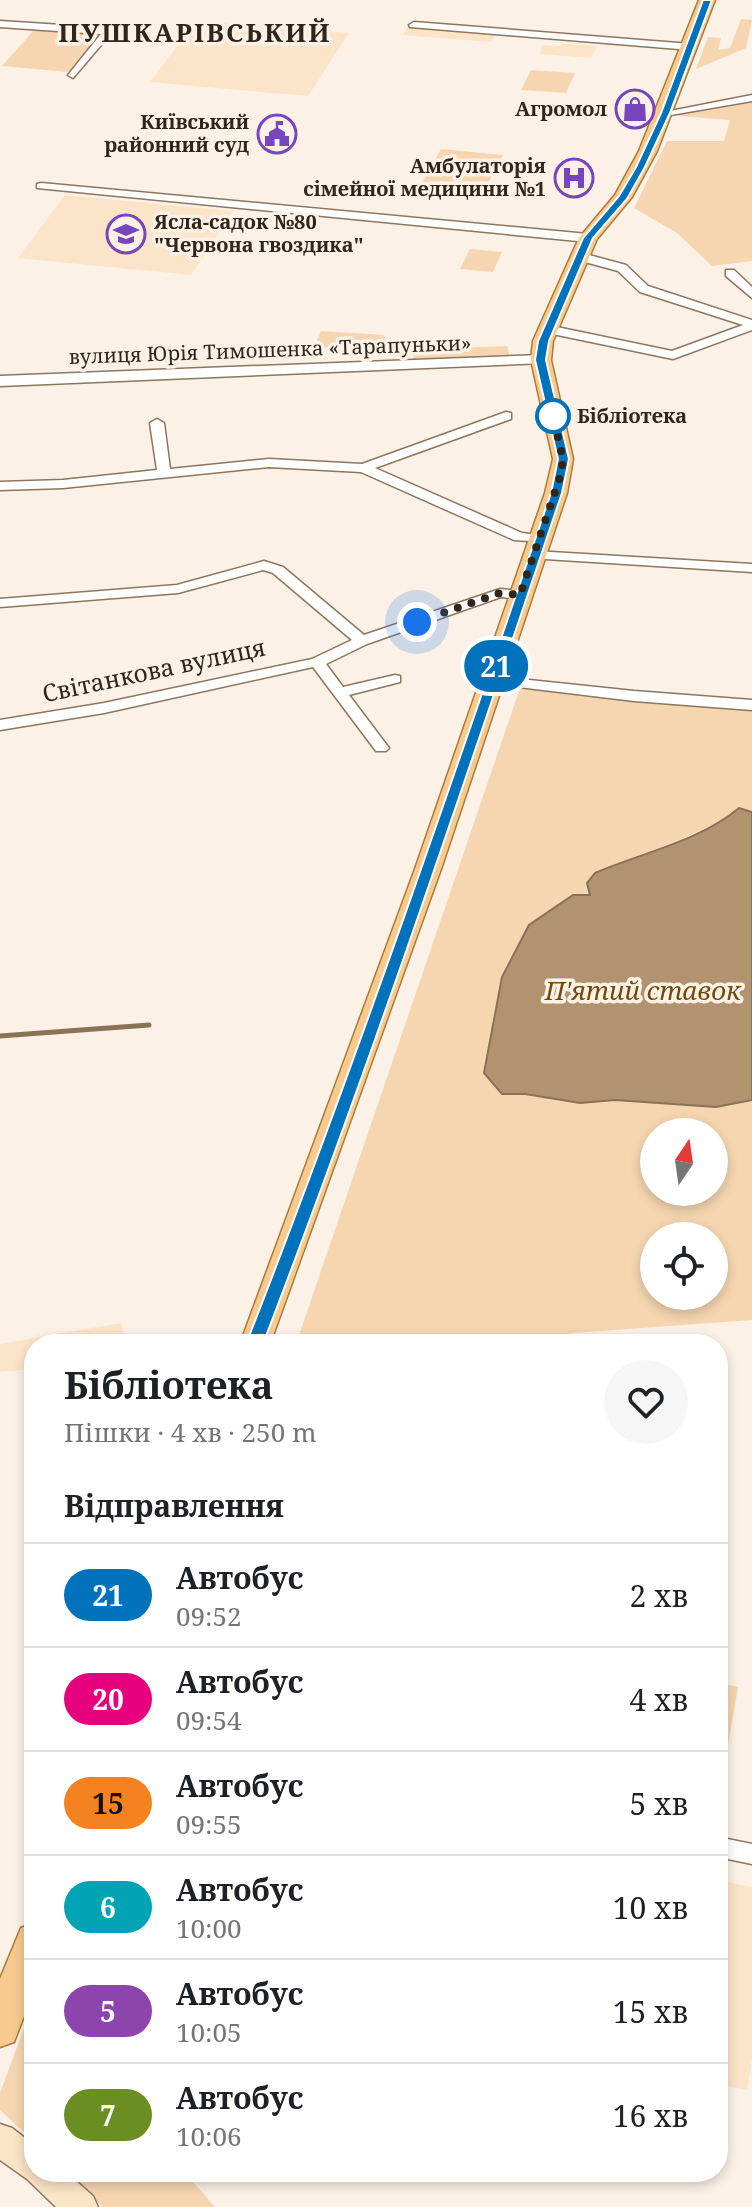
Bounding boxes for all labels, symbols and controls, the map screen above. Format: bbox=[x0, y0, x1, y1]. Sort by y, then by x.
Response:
district label: ПУШКАРІВСЬКИЙ bbox=[58, 14, 332, 50]
shop icon: Агромол bbox=[614, 88, 656, 130]
place label: Агромол bbox=[515, 95, 607, 122]
place label: Київський районний суд bbox=[104, 108, 249, 158]
public building icon: Київський районний суд bbox=[256, 113, 298, 155]
place label: Амбулаторія сімейної медицини №1 bbox=[303, 152, 546, 202]
hospital icon: Амбулаторія сімейної медицини №1 bbox=[553, 157, 595, 199]
place label: Ясла-садок №80 "Червона гвоздика" bbox=[153, 208, 364, 258]
school or university icon: Ясла-садок №80 "Червона гвоздика" bbox=[105, 213, 147, 255]
street label: вулиця Юрія Тимошенка «Тарапуньки» bbox=[68, 329, 472, 370]
marker: Бібліотека bbox=[536, 399, 570, 433]
place label: Бібліотека bbox=[577, 402, 687, 429]
your location bbox=[397, 602, 437, 642]
street label: Світанкова вулиця bbox=[39, 630, 268, 709]
line badge: 21 bbox=[460, 640, 532, 692]
text: 21 bbox=[480, 647, 512, 685]
water label: П'ятий ставок bbox=[544, 972, 742, 1008]
north arrow bbox=[640, 1118, 728, 1206]
map controls bbox=[640, 1118, 728, 1310]
button: locate bbox=[640, 1222, 728, 1310]
text: Бібліотека bbox=[64, 1358, 273, 1410]
button: heart bbox=[604, 1360, 688, 1444]
text: Пішки · 4 хв · 250 m bbox=[64, 1414, 317, 1450]
text: Відправлення bbox=[64, 1485, 284, 1526]
text: Автобус bbox=[176, 1557, 303, 1598]
text: 2 хв bbox=[630, 1575, 688, 1616]
text: 21 bbox=[92, 1576, 124, 1614]
text: 09:52 bbox=[176, 1598, 242, 1634]
text: Автобус bbox=[176, 1661, 303, 1702]
text: 4 хв bbox=[630, 1679, 688, 1720]
text: 20 bbox=[92, 1680, 124, 1718]
text: 09:54 bbox=[176, 1702, 242, 1738]
text: Автобус bbox=[176, 1765, 303, 1806]
text: 5 хв bbox=[630, 1783, 688, 1824]
text: 15 bbox=[92, 1784, 124, 1822]
text: 09:55 bbox=[176, 1806, 242, 1842]
text: Автобус bbox=[176, 1869, 303, 1910]
text: 10 хв bbox=[613, 1887, 688, 1928]
text: 6 bbox=[100, 1888, 116, 1926]
text: 10:00 bbox=[176, 1910, 242, 1946]
text: Автобус bbox=[176, 1973, 303, 2014]
text: 15 хв bbox=[613, 1991, 688, 2032]
text: 5 bbox=[100, 1992, 116, 2030]
text: 10:05 bbox=[176, 2014, 242, 2050]
text: Автобус bbox=[176, 2077, 303, 2118]
text: 16 хв bbox=[613, 2095, 688, 2136]
text: 7 bbox=[100, 2096, 116, 2134]
text: 10:06 bbox=[176, 2118, 242, 2154]

